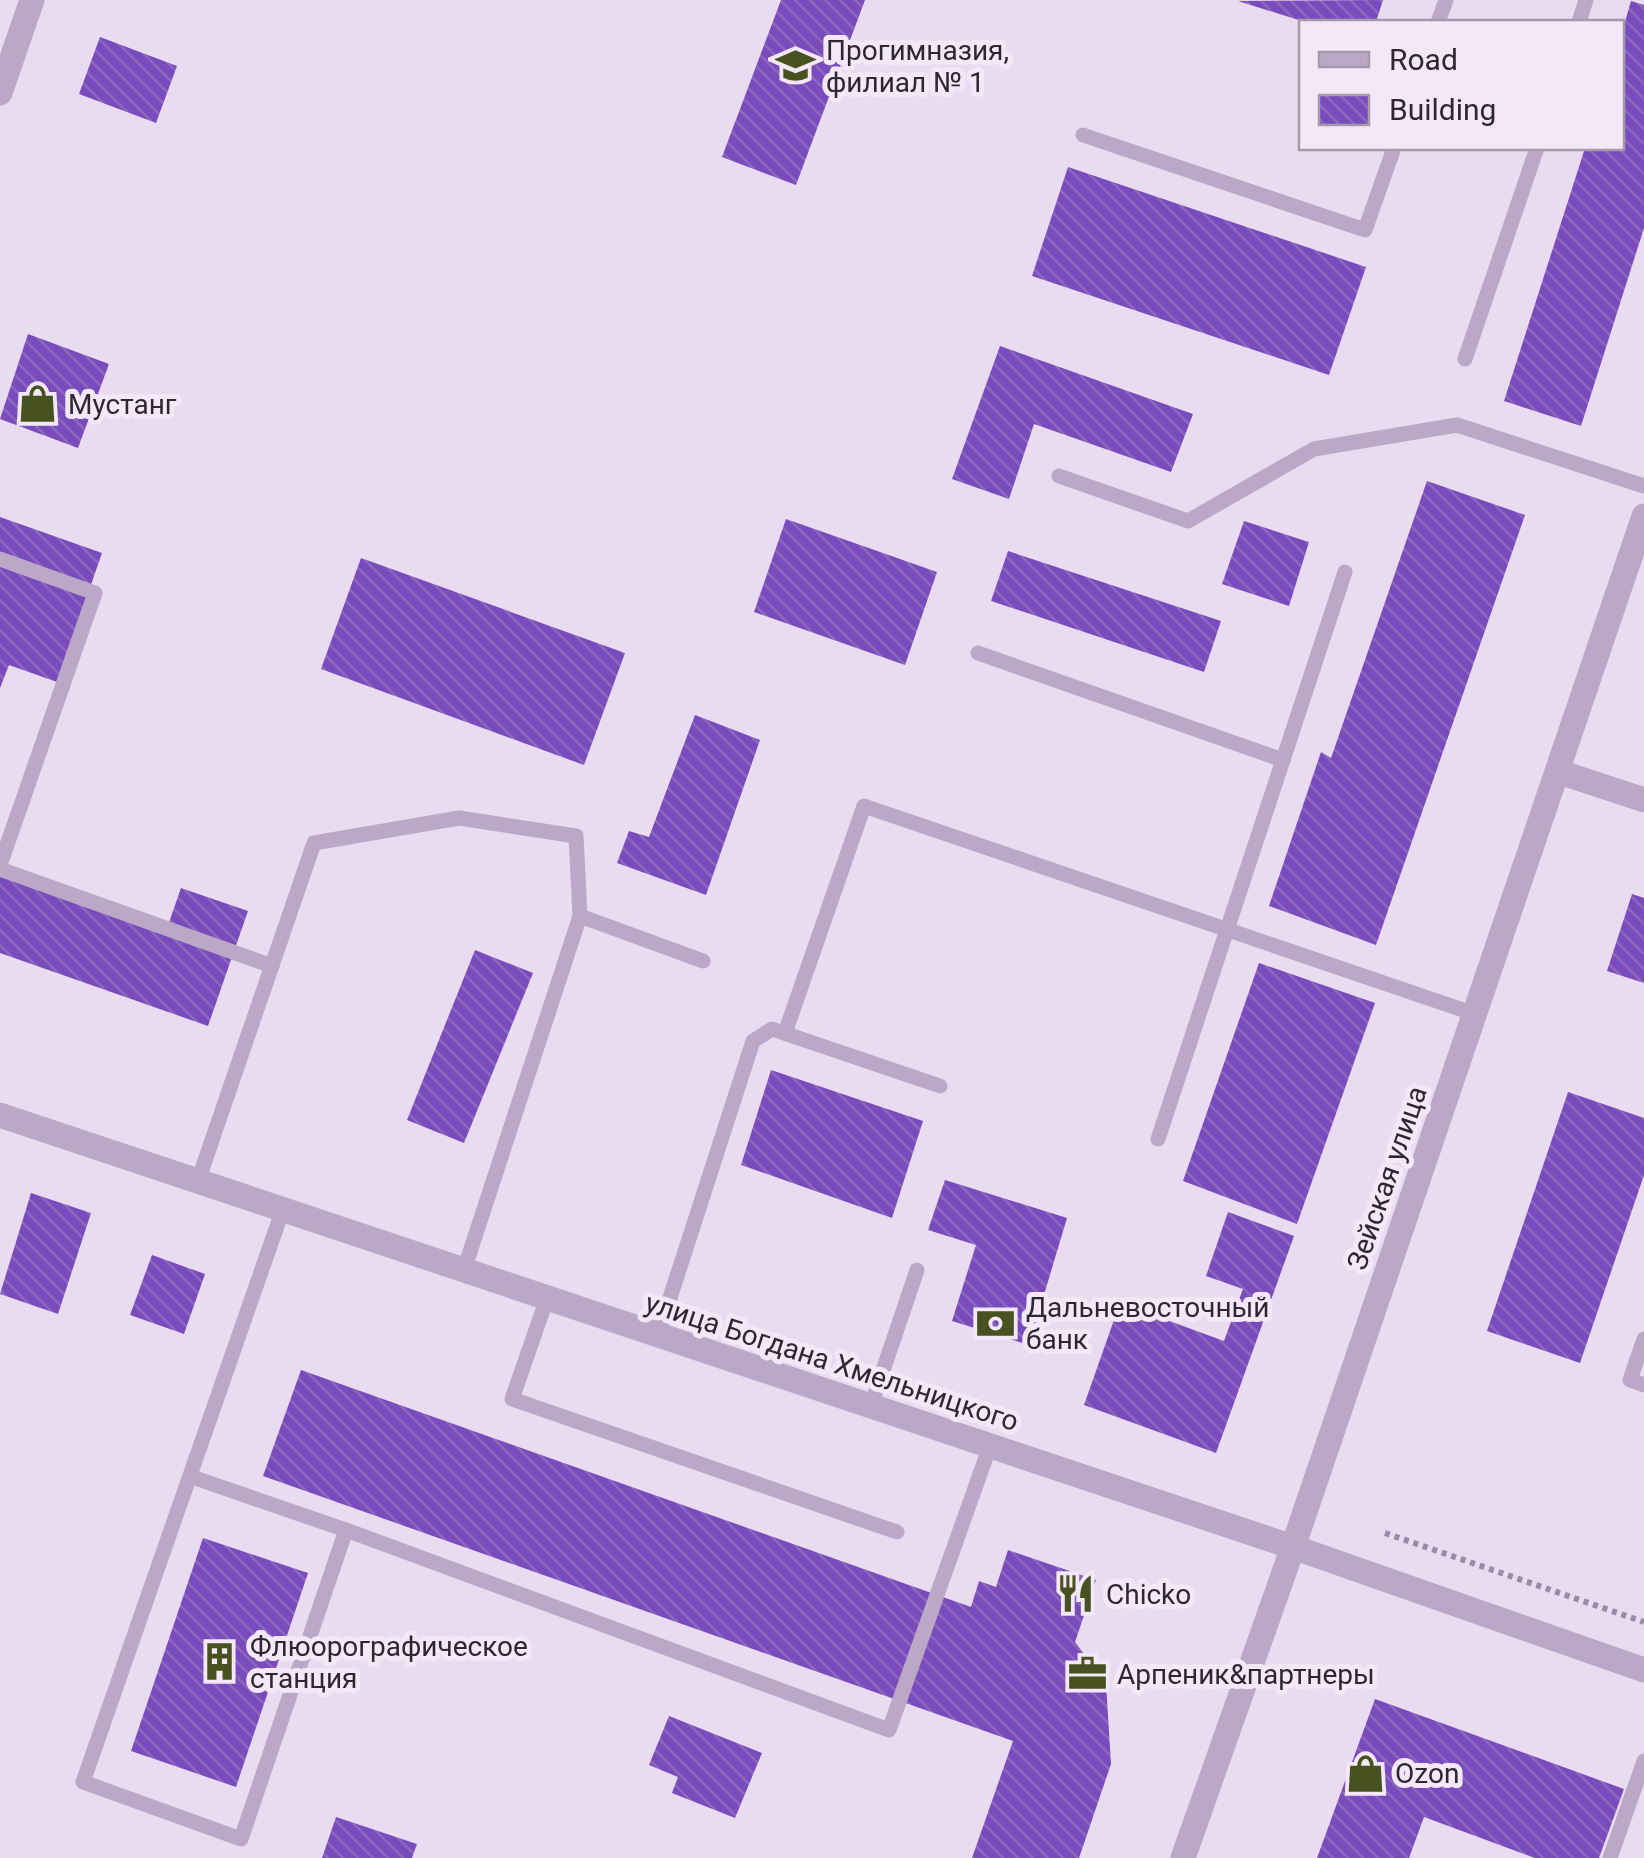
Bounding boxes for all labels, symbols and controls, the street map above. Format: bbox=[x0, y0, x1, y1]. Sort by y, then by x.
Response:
legend bbox=[1299, 20, 1624, 150]
place label: Прогимназия, филиал № 1 bbox=[826, 34, 1009, 99]
text: Road bbox=[1389, 42, 1458, 77]
school or university icon: Прогимназия, филиал № 1 bbox=[775, 45, 817, 87]
text: Building bbox=[1389, 92, 1496, 127]
shop icon: Мустанг bbox=[17, 383, 59, 425]
place label: Мустанг bbox=[68, 388, 177, 421]
street label: Зейская улица bbox=[1340, 1082, 1434, 1274]
street label: улица Богдана Хмельницкого bbox=[641, 1286, 1023, 1438]
place label: Дальневосточный банк bbox=[1026, 1291, 1269, 1356]
bank icon: Дальневосточный банк bbox=[975, 1302, 1017, 1344]
restaurant icon: Chicko bbox=[1055, 1573, 1097, 1615]
place label: Chicko bbox=[1106, 1578, 1191, 1611]
place label: Флюорографическое станция bbox=[250, 1630, 528, 1695]
building icon: Флюорографическое станция bbox=[199, 1641, 241, 1683]
office icon: Арпеник&партнеры bbox=[1066, 1653, 1108, 1695]
place label: Арпеник&партнеры bbox=[1117, 1658, 1375, 1691]
shop icon: Ozon bbox=[1344, 1752, 1386, 1794]
place label: Ozon bbox=[1395, 1757, 1459, 1790]

